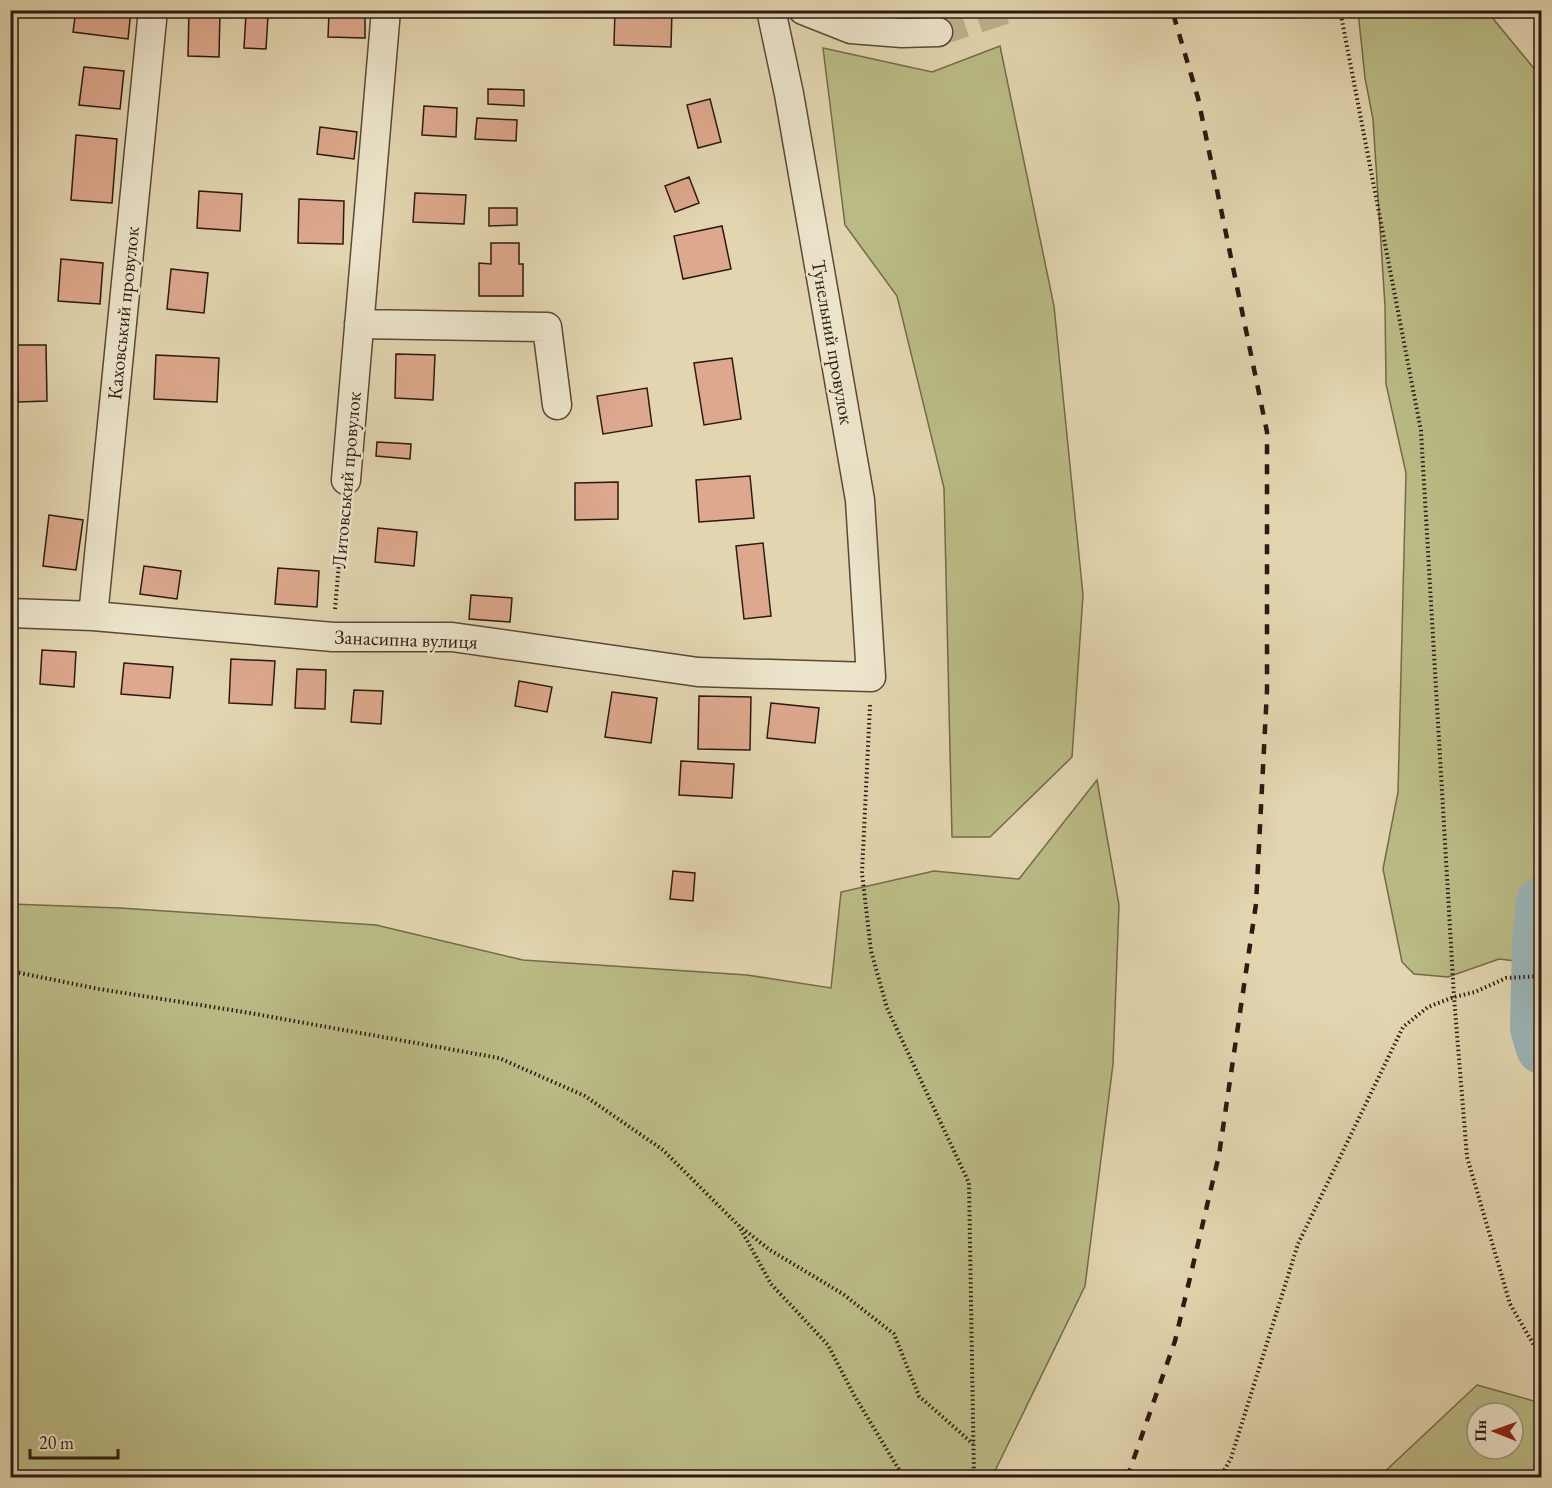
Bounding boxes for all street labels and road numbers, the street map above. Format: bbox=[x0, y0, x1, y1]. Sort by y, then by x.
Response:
street label: Каховський провулок bbox=[101, 225, 145, 401]
street label: Тунельний провулок bbox=[806, 257, 860, 427]
street label: Литовський провулок bbox=[325, 390, 367, 570]
street label: Занасипна вулиця bbox=[334, 624, 478, 654]

